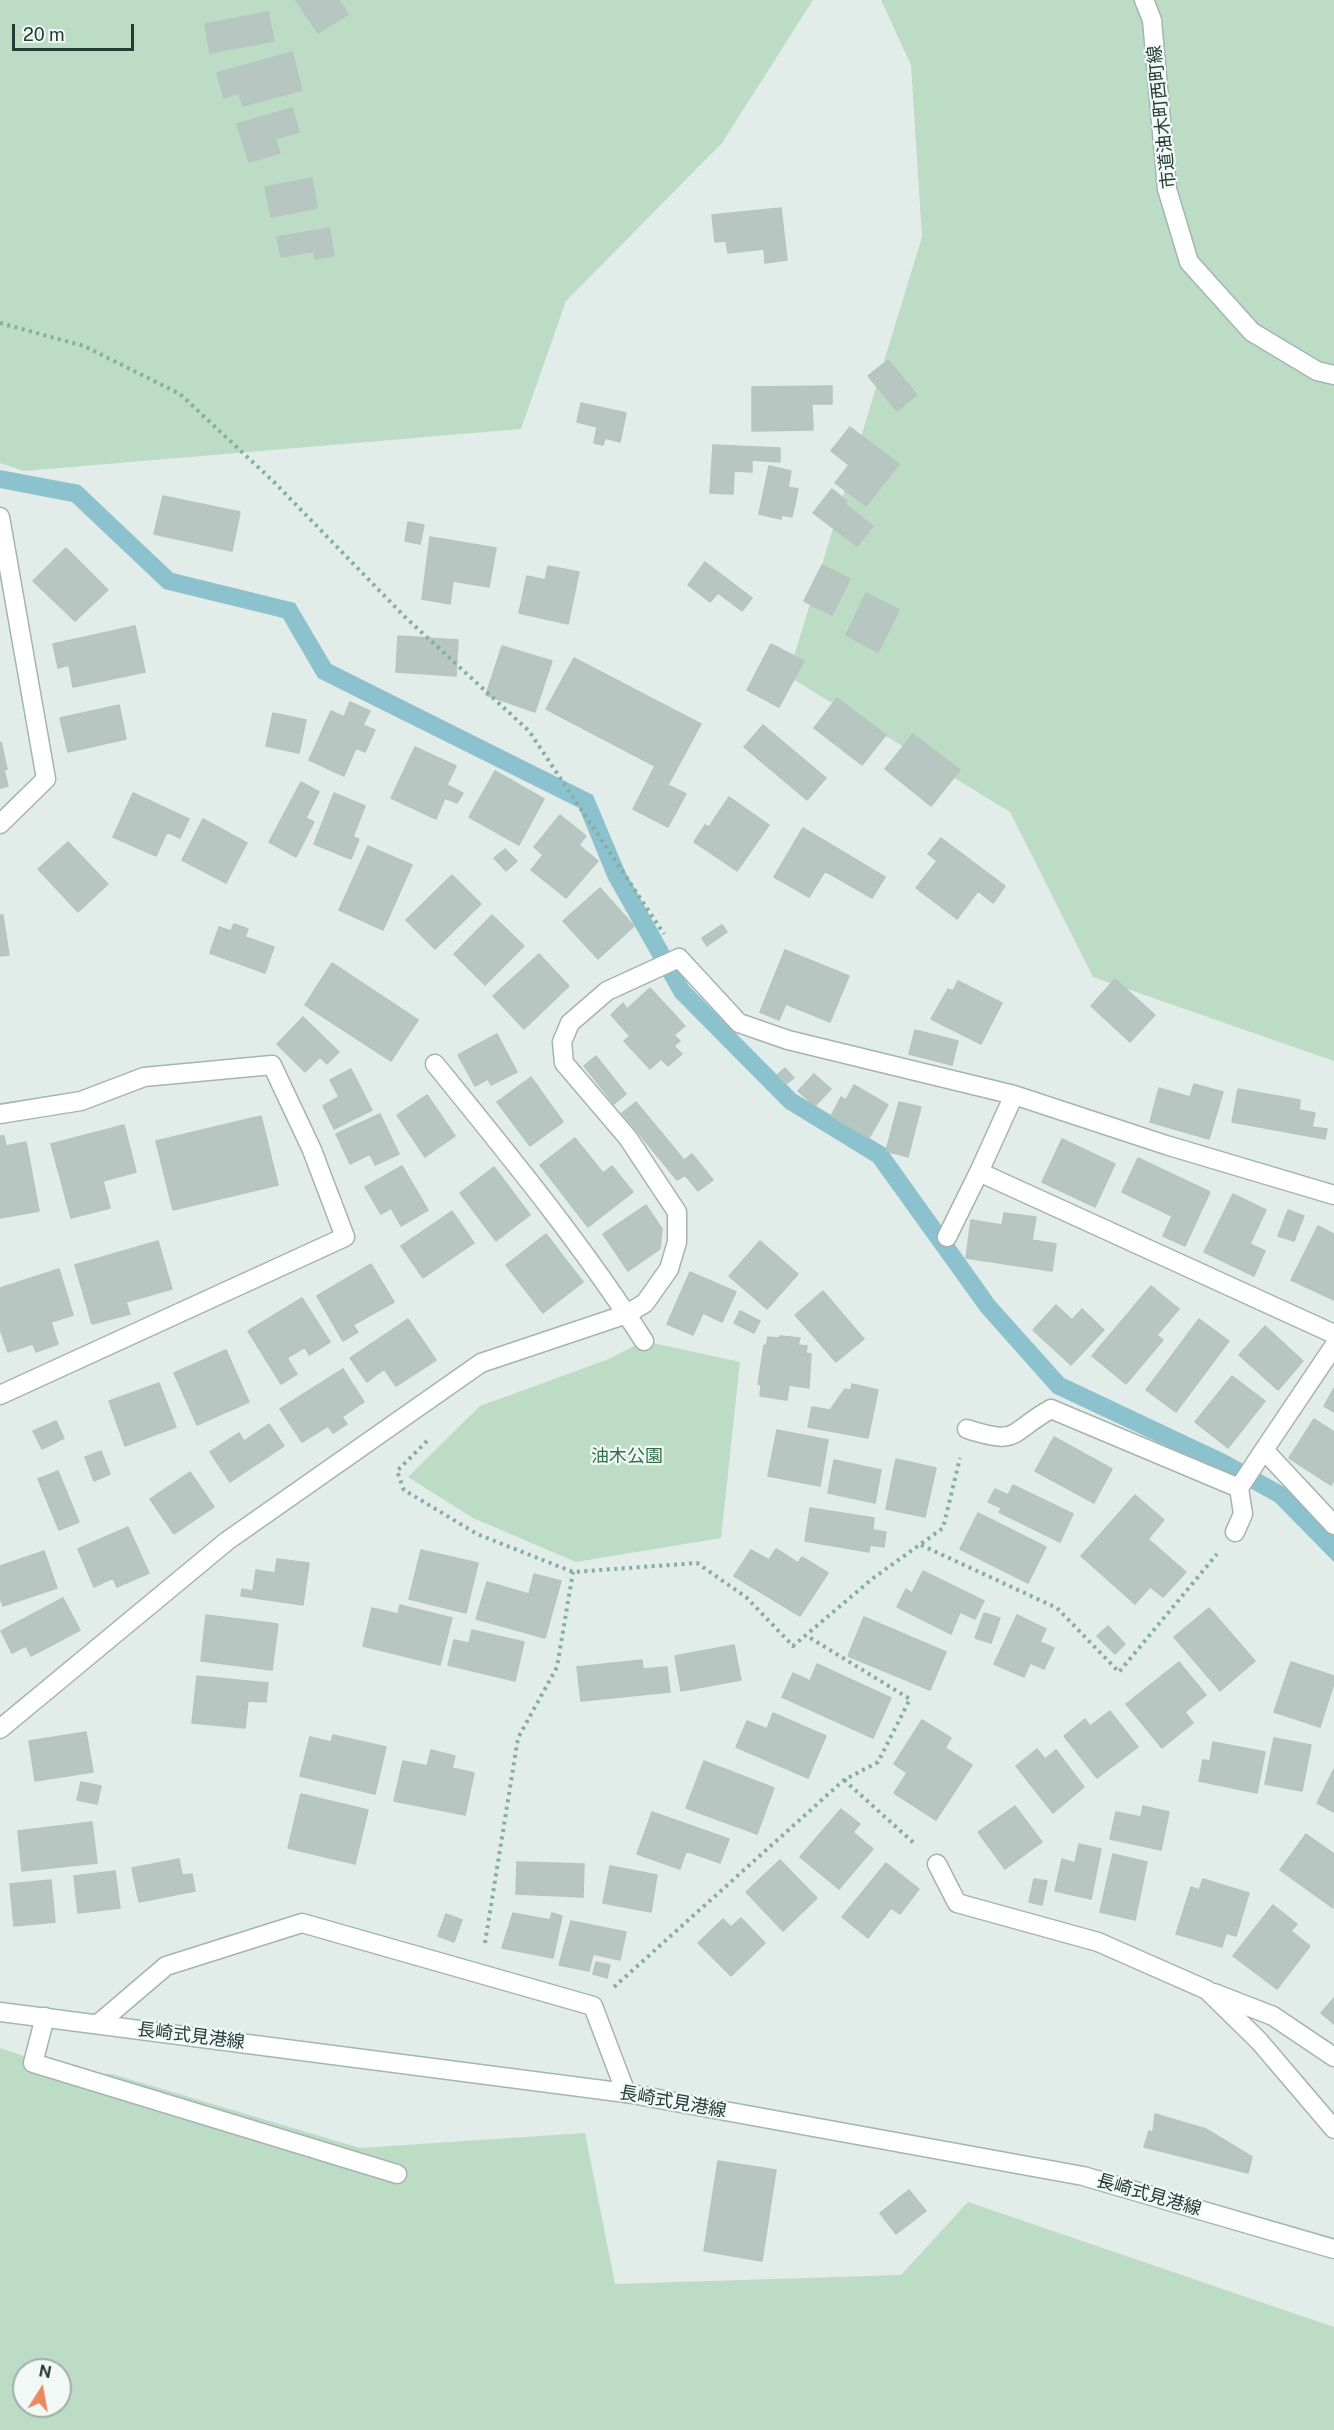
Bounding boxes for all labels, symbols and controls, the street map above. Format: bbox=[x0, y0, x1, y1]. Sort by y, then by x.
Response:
scale bar bbox=[15, 12, 136, 50]
text: 20 m bbox=[23, 24, 65, 45]
street label: 市道油木町西町線 bbox=[1144, 44, 1180, 190]
park label: 油木公園 bbox=[591, 1445, 663, 1467]
street label: 長崎式見港線 bbox=[136, 2019, 246, 2053]
street label: 長崎式見港線 bbox=[618, 2082, 728, 2122]
street label: 長崎式見港線 bbox=[1094, 2170, 1204, 2220]
north arrow bbox=[12, 2358, 72, 2418]
text: N bbox=[37, 2361, 53, 2382]

